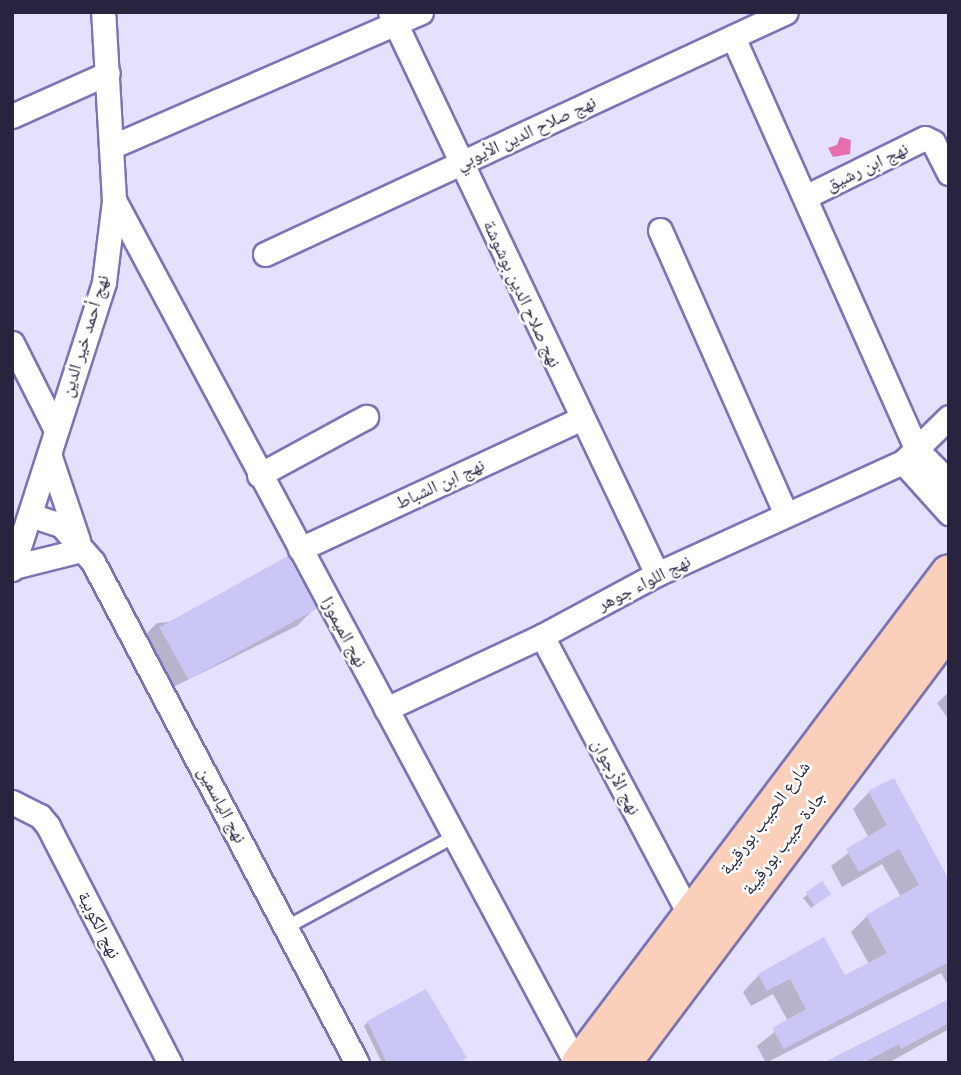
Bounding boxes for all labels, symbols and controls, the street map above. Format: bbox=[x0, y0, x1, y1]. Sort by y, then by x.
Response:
street label: نهج صلاح الدين الأيوبي bbox=[453, 91, 599, 175]
street label: نهج ابن رشيق bbox=[822, 138, 912, 196]
street label: نهج صلاح الدين بوشوشة bbox=[478, 217, 566, 371]
street label: نهج أحمد خير الدين bbox=[56, 272, 114, 400]
street label: نهج ابن الشباط bbox=[392, 454, 488, 514]
street label: نهج اللواء جوهر bbox=[594, 550, 694, 616]
street label: نهج الميموزا bbox=[316, 593, 372, 671]
street label: نهج الأرجوان bbox=[587, 735, 645, 819]
street label: شارع الحبيب بورقيبة bbox=[715, 757, 815, 879]
street label: نهج الياسمين bbox=[193, 763, 251, 847]
street label: جادة حبيب بورقيبة bbox=[738, 787, 830, 899]
street label: نهج الكوبية bbox=[73, 888, 125, 962]

